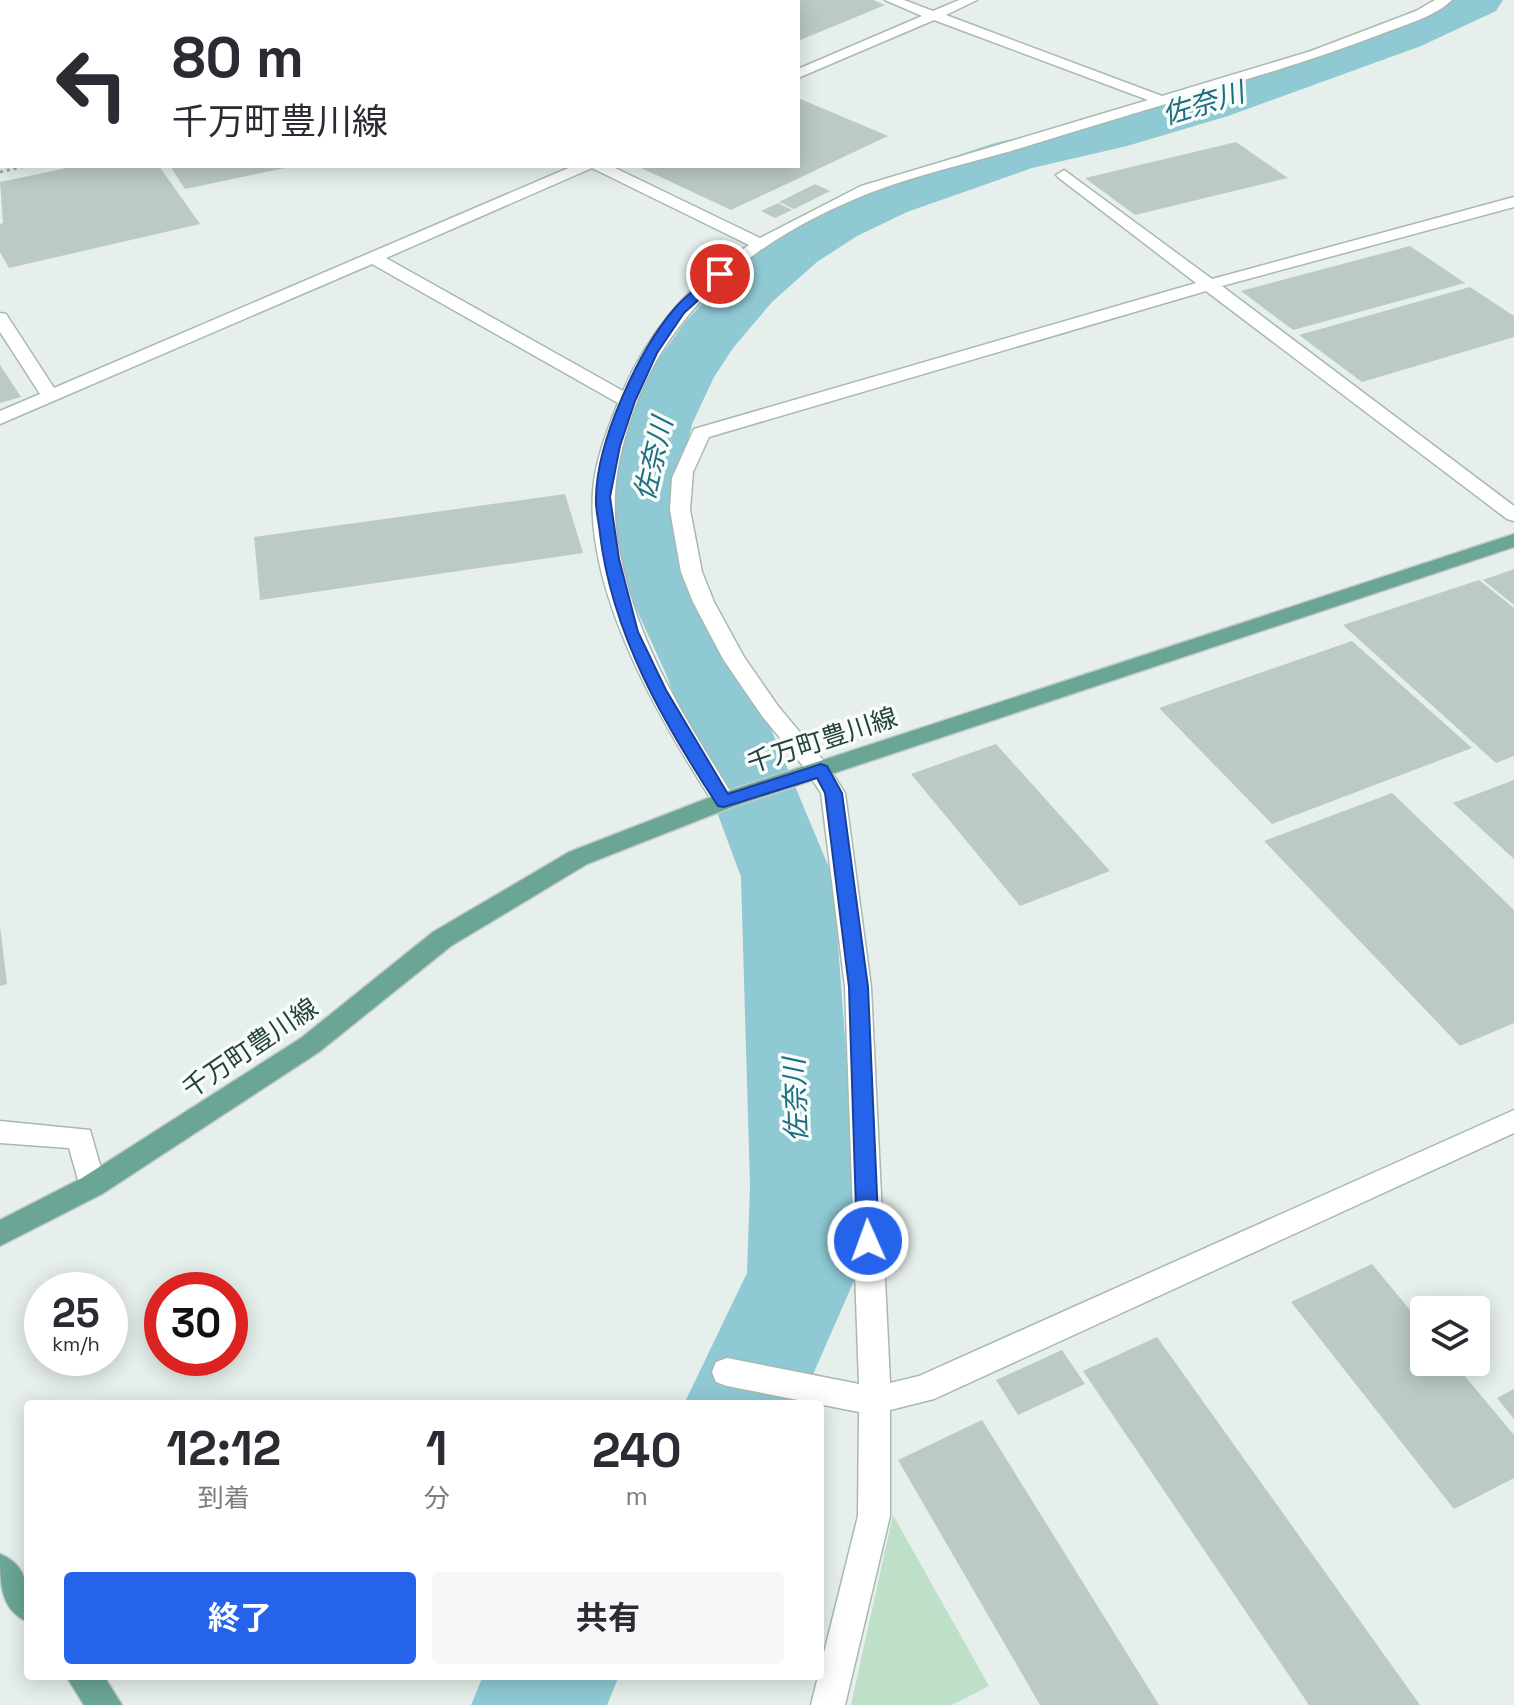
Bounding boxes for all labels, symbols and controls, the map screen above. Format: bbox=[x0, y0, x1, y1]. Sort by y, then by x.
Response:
text: 80 m bbox=[172, 22, 304, 93]
icon: left bbox=[40, 32, 144, 136]
water label: 佐奈川 bbox=[1158, 73, 1251, 132]
text: 千万町豊川線 bbox=[172, 99, 388, 145]
pin bbox=[686, 240, 754, 308]
icon: arrive bbox=[698, 252, 742, 296]
water label: 佐奈川 bbox=[626, 411, 681, 504]
street label: 千万町豊川線 bbox=[743, 700, 901, 780]
street label: 千万町豊川線 bbox=[176, 990, 324, 1106]
water label: 佐奈川 bbox=[775, 1054, 814, 1143]
position arrow bbox=[826, 1199, 910, 1283]
speed limit sign: 30 bbox=[144, 1272, 248, 1376]
text: 25 bbox=[52, 1288, 100, 1339]
map controls bbox=[1410, 1296, 1490, 1376]
button: layers bbox=[1410, 1296, 1490, 1376]
text: km/h bbox=[52, 1331, 100, 1357]
text: 12:12 bbox=[166, 1418, 281, 1479]
text: 1 bbox=[426, 1418, 448, 1479]
text: 240 bbox=[592, 1420, 682, 1481]
text: m bbox=[626, 1479, 648, 1513]
text: 到着 bbox=[198, 1481, 250, 1515]
text: 分 bbox=[424, 1481, 450, 1515]
button: 終了 bbox=[64, 1572, 416, 1664]
button: 共有 bbox=[432, 1572, 784, 1664]

